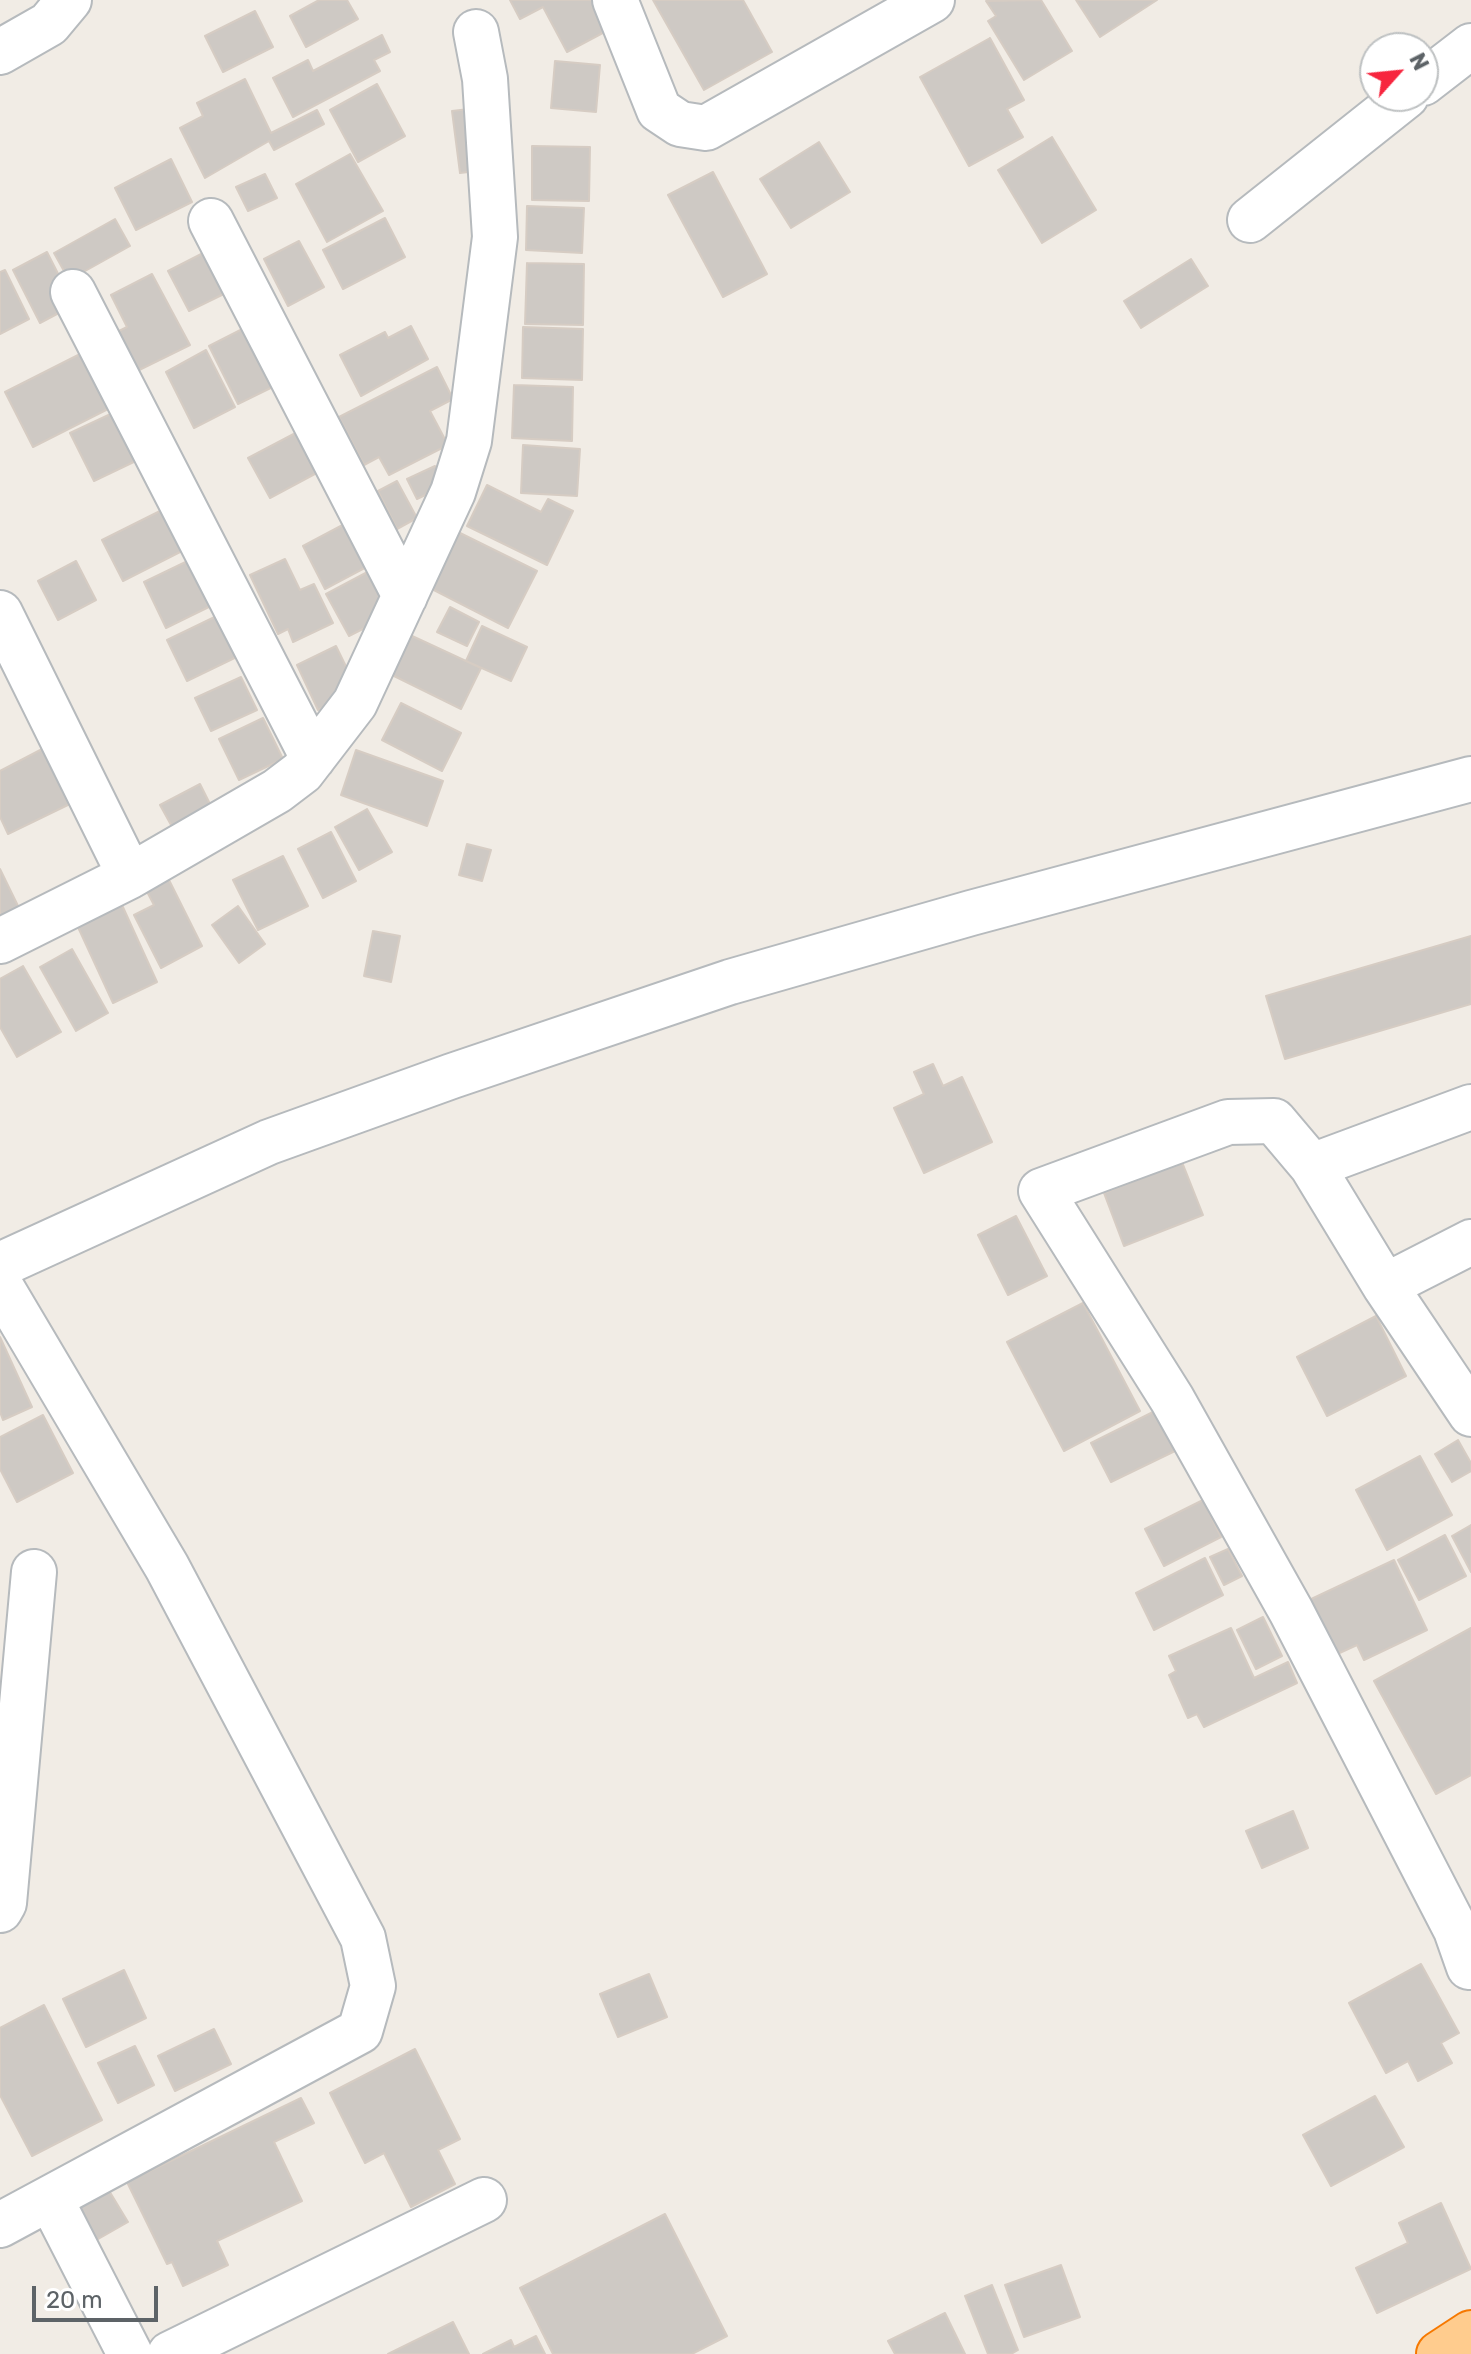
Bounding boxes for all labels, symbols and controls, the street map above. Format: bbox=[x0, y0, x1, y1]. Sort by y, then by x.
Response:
north arrow bbox=[1359, 32, 1439, 112]
text: N bbox=[1403, 49, 1435, 75]
scale bar bbox=[36, 2270, 162, 2320]
text: 20 m bbox=[46, 2286, 103, 2314]

